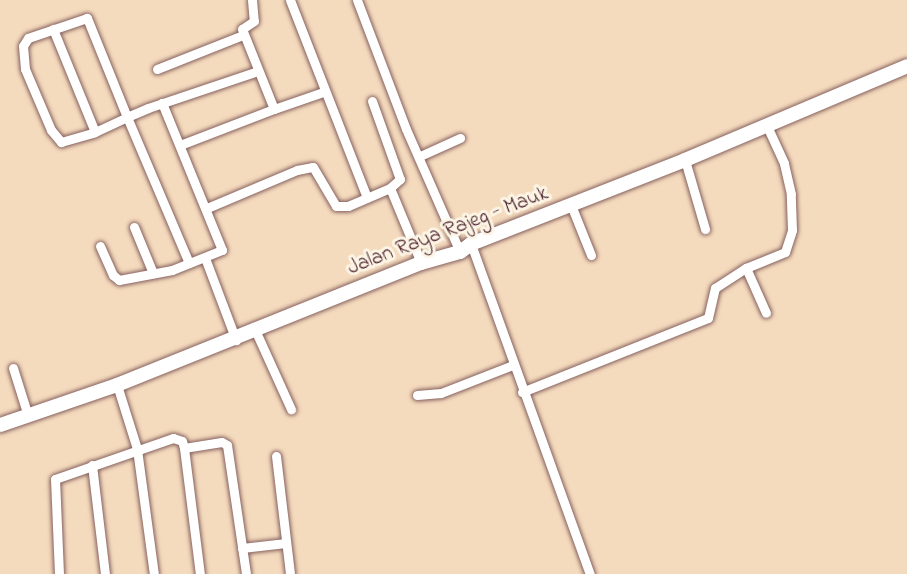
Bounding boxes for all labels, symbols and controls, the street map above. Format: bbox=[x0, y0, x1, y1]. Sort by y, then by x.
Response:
street label: Jalan Raya Rajeg - Mauk bbox=[344, 181, 552, 281]

